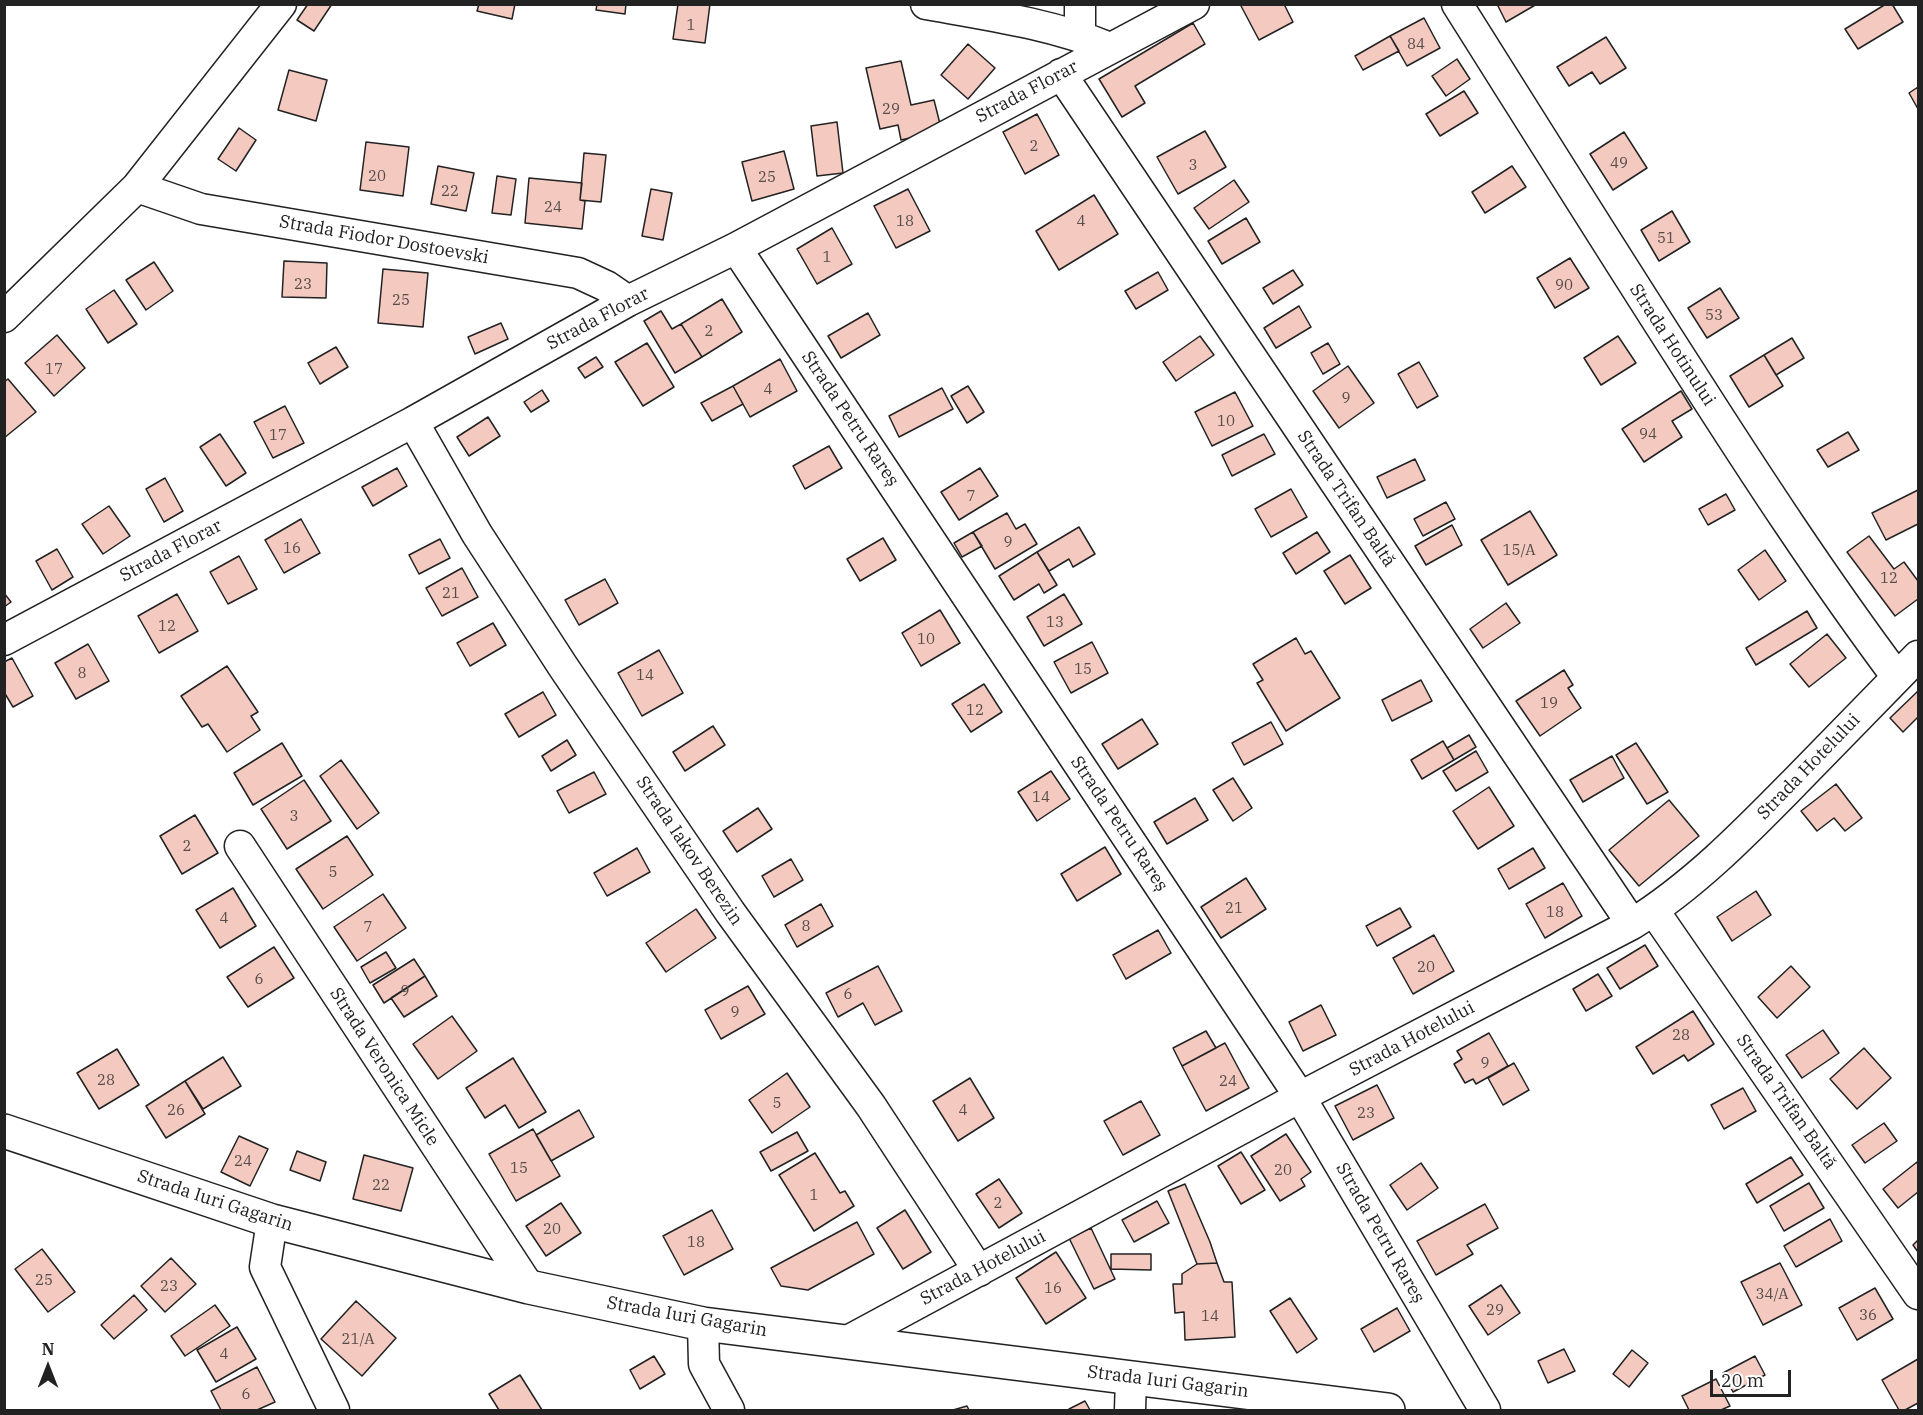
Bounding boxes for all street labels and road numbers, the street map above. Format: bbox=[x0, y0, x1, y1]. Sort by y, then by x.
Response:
street label: Strada Florar bbox=[972, 56, 1082, 128]
street label: Strada Fiodor Dostoevski bbox=[278, 211, 490, 269]
street label: Strada Hotinului bbox=[1625, 280, 1719, 410]
street label: Strada Florar bbox=[543, 283, 653, 355]
street label: Strada Petru Rareș bbox=[797, 347, 903, 491]
street label: Strada Trifan Baltă bbox=[1292, 427, 1400, 571]
street label: Strada Florar bbox=[116, 515, 226, 587]
street label: Strada Hotelului bbox=[1753, 710, 1865, 824]
street label: Strada Petru Rareș bbox=[1066, 752, 1172, 896]
street label: Strada Iakov Berezin bbox=[631, 772, 747, 930]
street label: Strada Veronica Micle bbox=[325, 984, 443, 1150]
street label: Strada Hotelului bbox=[1346, 997, 1478, 1081]
street label: Strada Trifan Baltă bbox=[1731, 1030, 1841, 1174]
street label: Strada Petru Rareș bbox=[1331, 1159, 1429, 1307]
street label: Strada Iuri Gagarin bbox=[134, 1166, 296, 1236]
street label: Strada Hotelului bbox=[917, 1226, 1049, 1310]
street label: Strada Iuri Gagarin bbox=[605, 1292, 769, 1342]
street label: Strada Iuri Gagarin bbox=[1086, 1361, 1250, 1403]

